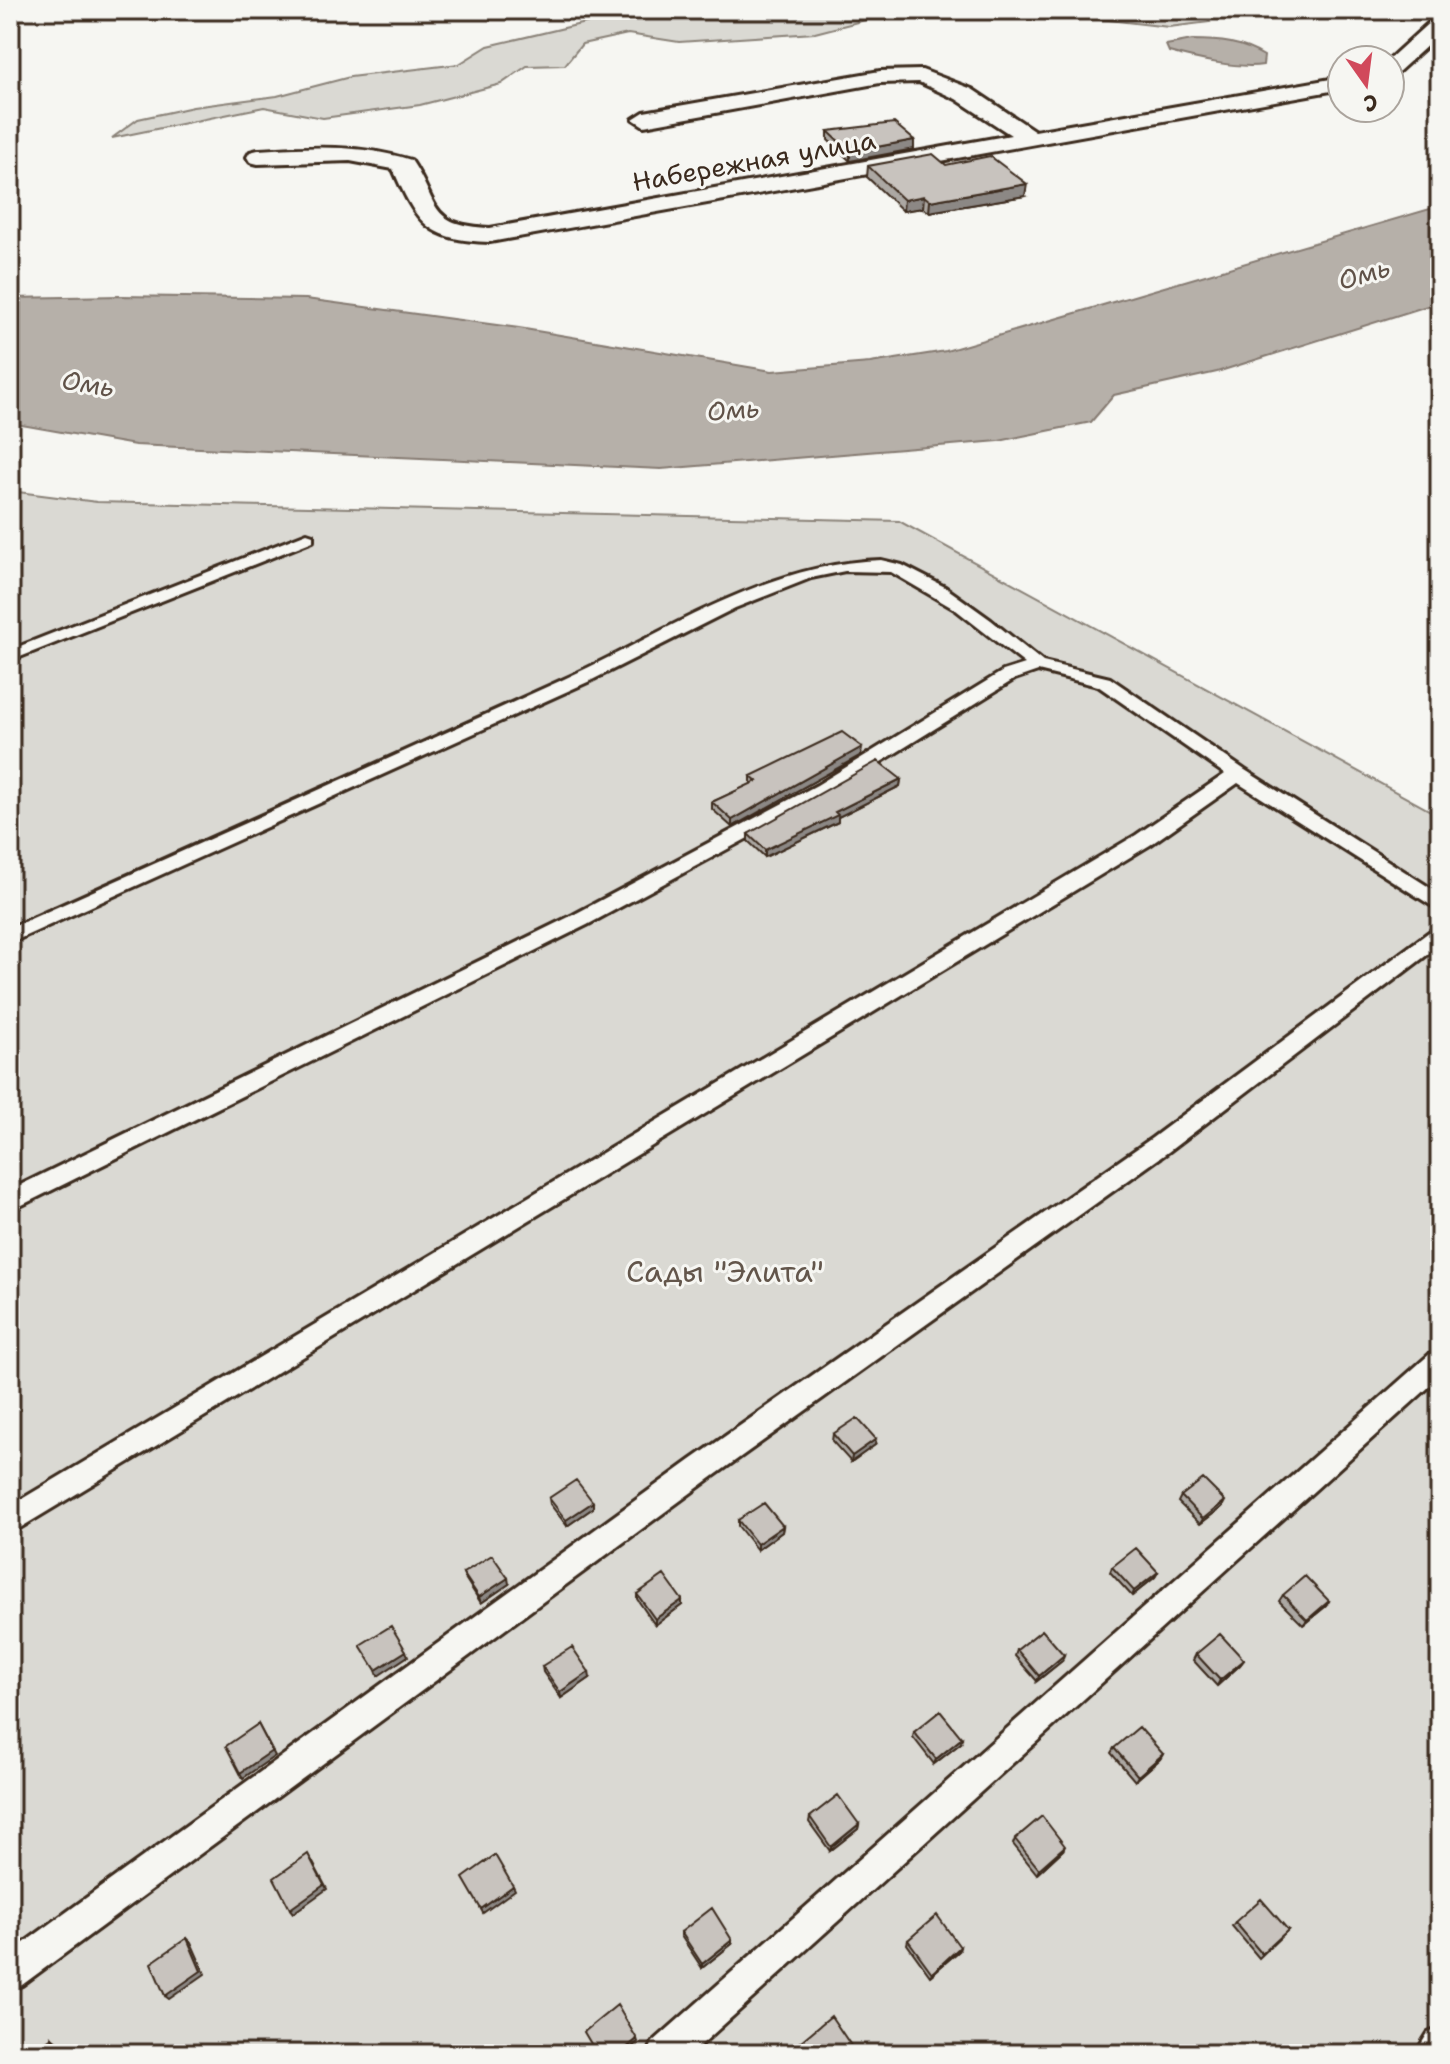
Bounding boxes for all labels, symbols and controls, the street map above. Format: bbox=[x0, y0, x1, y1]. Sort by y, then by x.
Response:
north arrow bbox=[1326, 44, 1406, 124]
text: С bbox=[1361, 87, 1381, 119]
street label: Набережная улица bbox=[629, 122, 878, 199]
water label: Омь bbox=[1334, 249, 1394, 298]
water label: Омь bbox=[59, 362, 117, 405]
water label: Омь bbox=[706, 390, 760, 429]
park label: Сады "Элита" bbox=[626, 1251, 824, 1292]

